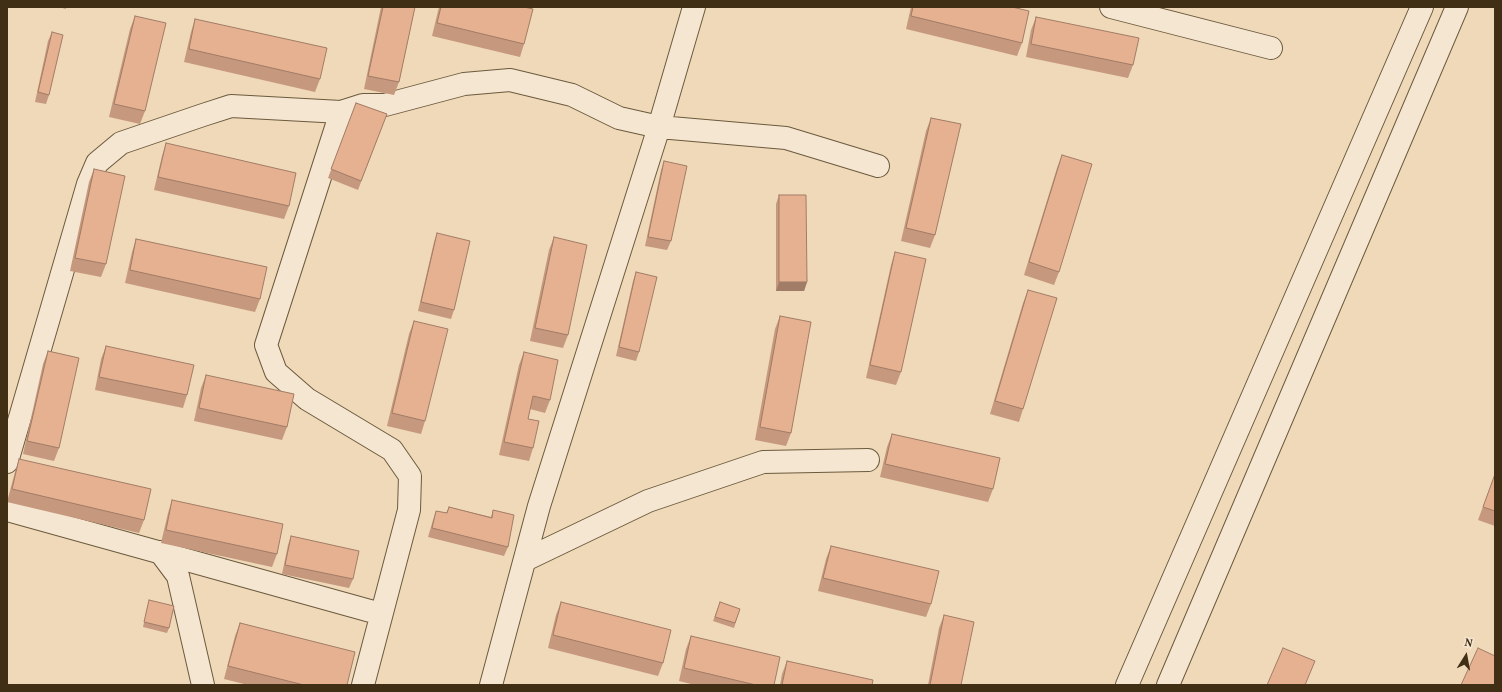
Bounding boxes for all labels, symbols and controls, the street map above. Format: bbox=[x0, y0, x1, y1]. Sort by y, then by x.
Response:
north arrow bbox=[1446, 636, 1486, 676]
text: N bbox=[1463, 636, 1474, 652]

